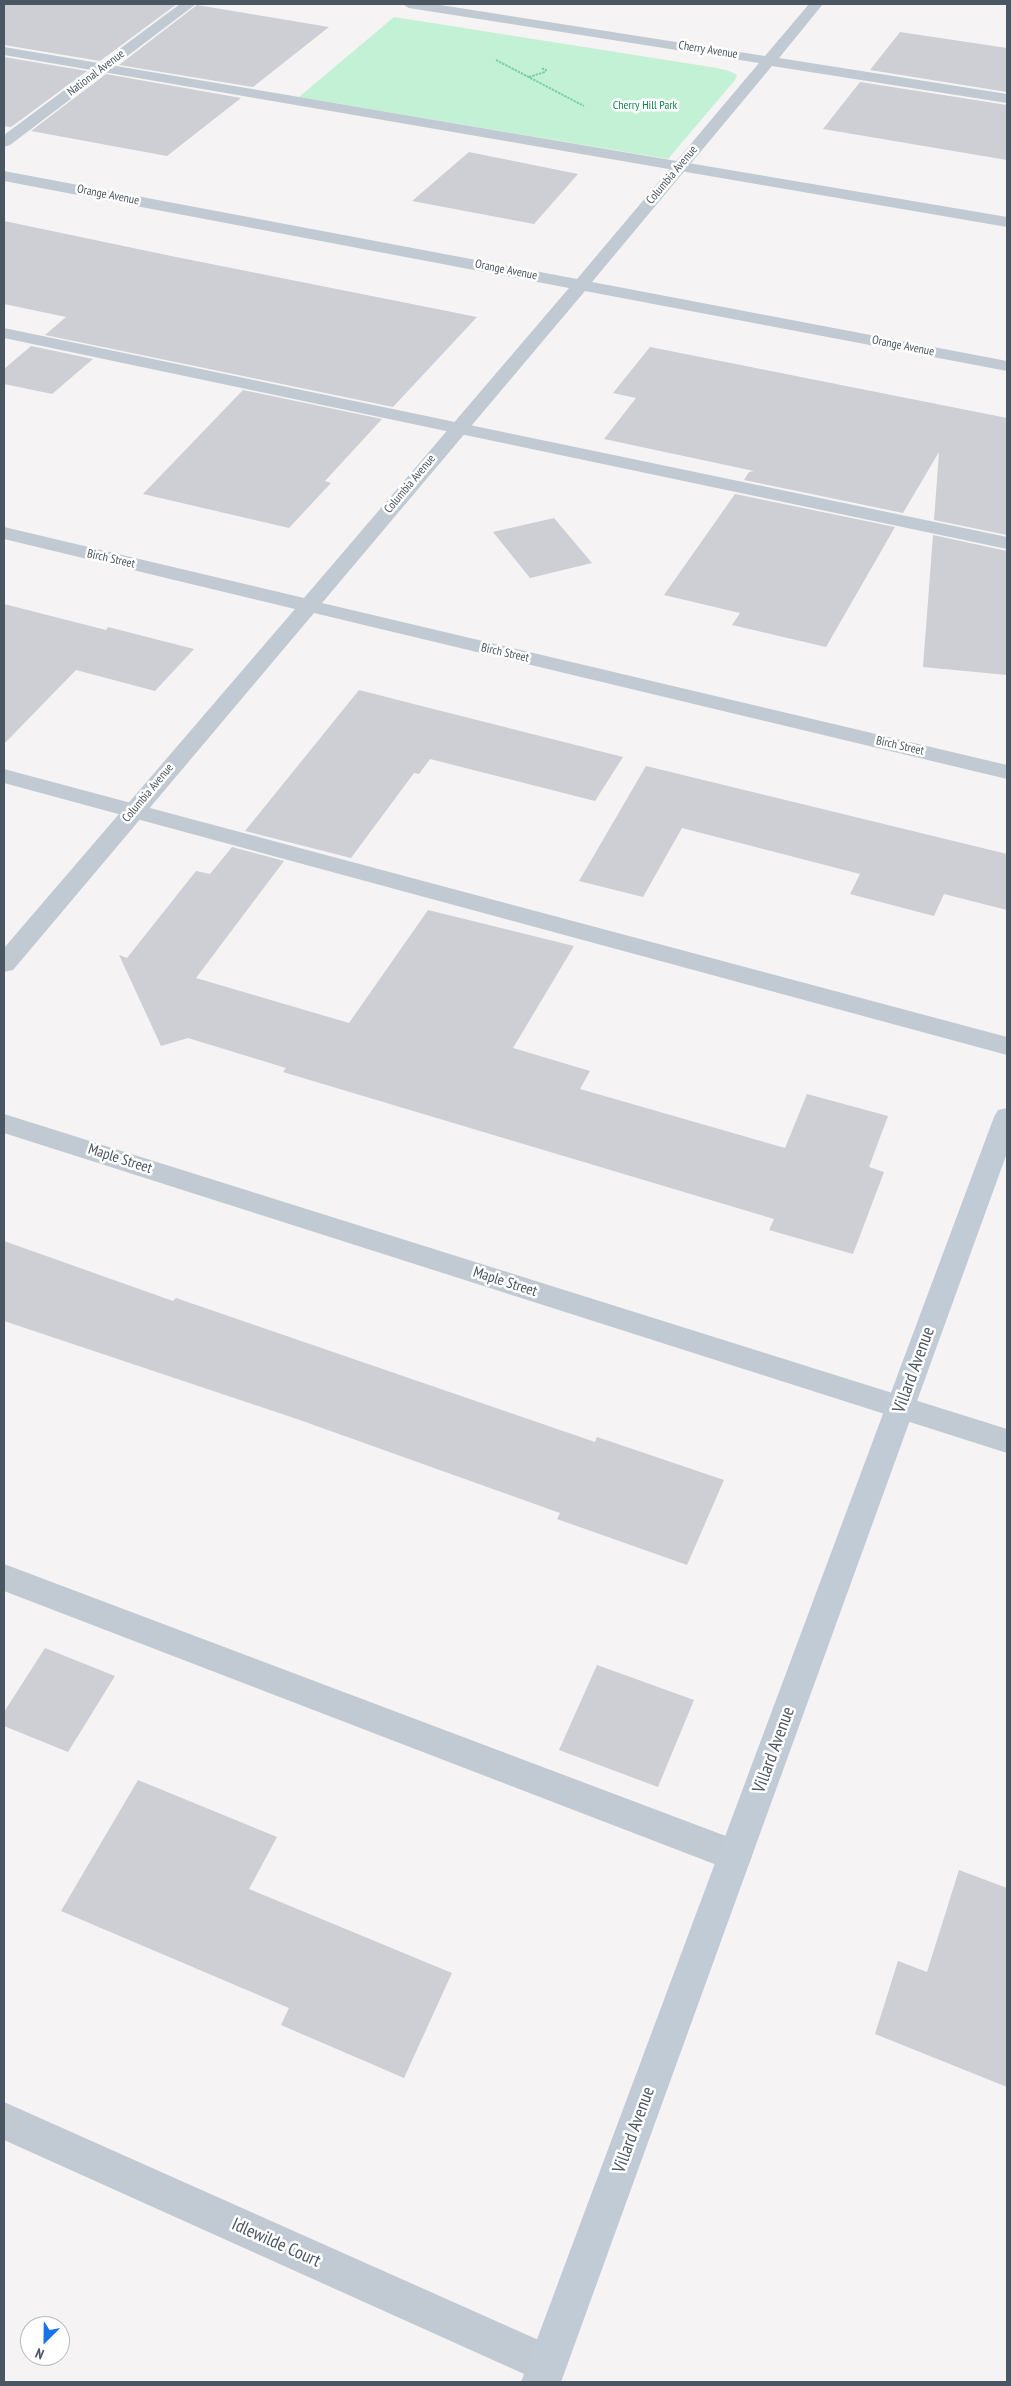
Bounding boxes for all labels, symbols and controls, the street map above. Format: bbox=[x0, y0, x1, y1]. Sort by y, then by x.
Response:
street label: Cherry Avenue bbox=[677, 38, 739, 62]
street label: National Avenue bbox=[64, 47, 128, 99]
park label: Cherry Hill Park bbox=[613, 99, 677, 113]
street label: Columbia Avenue bbox=[643, 143, 701, 207]
street label: Orange Avenue bbox=[76, 182, 140, 208]
street label: Orange Avenue bbox=[474, 257, 538, 283]
street label: Orange Avenue bbox=[871, 333, 935, 359]
street label: Columbia Avenue bbox=[381, 452, 439, 516]
street label: Birch Street bbox=[86, 547, 136, 571]
street label: Birch Street bbox=[480, 641, 530, 665]
street label: Birch Street bbox=[875, 734, 925, 758]
street label: Columbia Avenue bbox=[119, 761, 177, 825]
street label: Maple Street bbox=[86, 1140, 154, 1178]
street label: Maple Street bbox=[471, 1263, 539, 1301]
street label: Villard Avenue bbox=[888, 1324, 940, 1416]
street label: Villard Avenue bbox=[748, 1704, 800, 1796]
street label: Villard Avenue bbox=[608, 2084, 660, 2176]
street label: Idlewilde Court bbox=[228, 2214, 324, 2272]
north arrow bbox=[20, 2316, 70, 2366]
text: N bbox=[33, 2344, 47, 2364]

